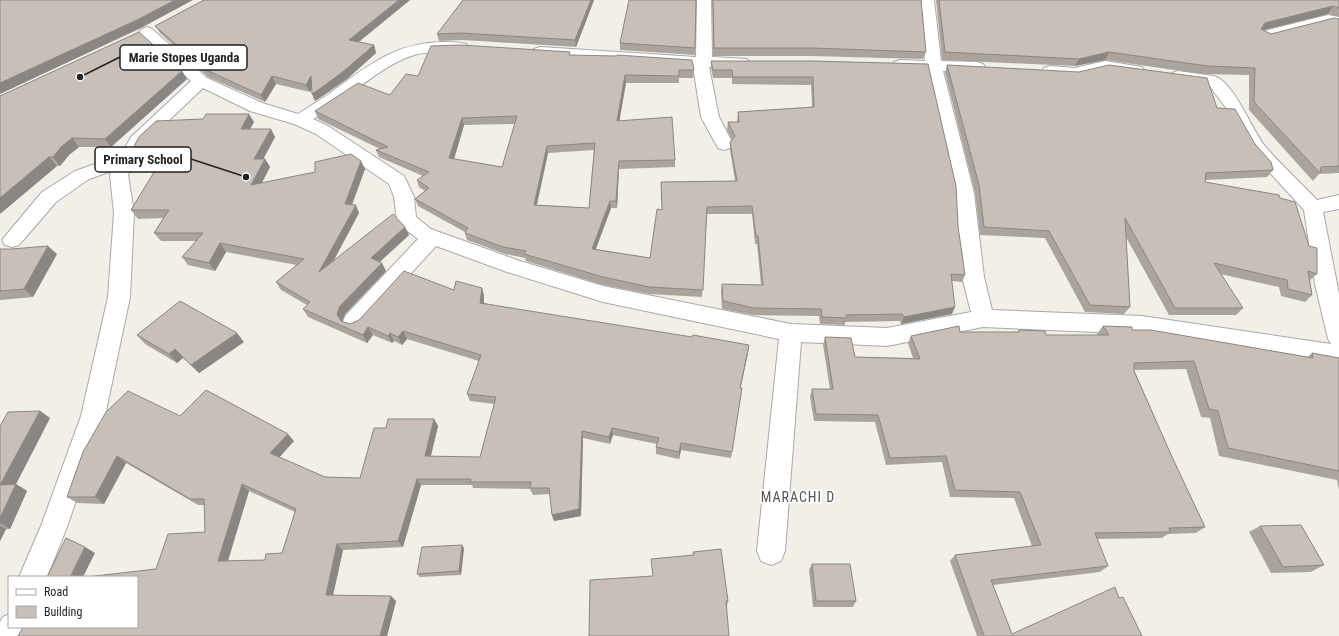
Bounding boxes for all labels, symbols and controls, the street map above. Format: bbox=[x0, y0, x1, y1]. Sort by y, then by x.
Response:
callout: Marie Stopes Uganda bbox=[120, 45, 247, 70]
text: Marie Stopes Uganda bbox=[129, 50, 239, 65]
callout: Primary School bbox=[95, 147, 191, 172]
text: Primary School bbox=[103, 152, 183, 167]
district label: MARACHI D bbox=[761, 489, 835, 505]
legend bbox=[8, 576, 138, 628]
text: Road bbox=[44, 585, 68, 599]
text: Building bbox=[44, 605, 82, 619]

